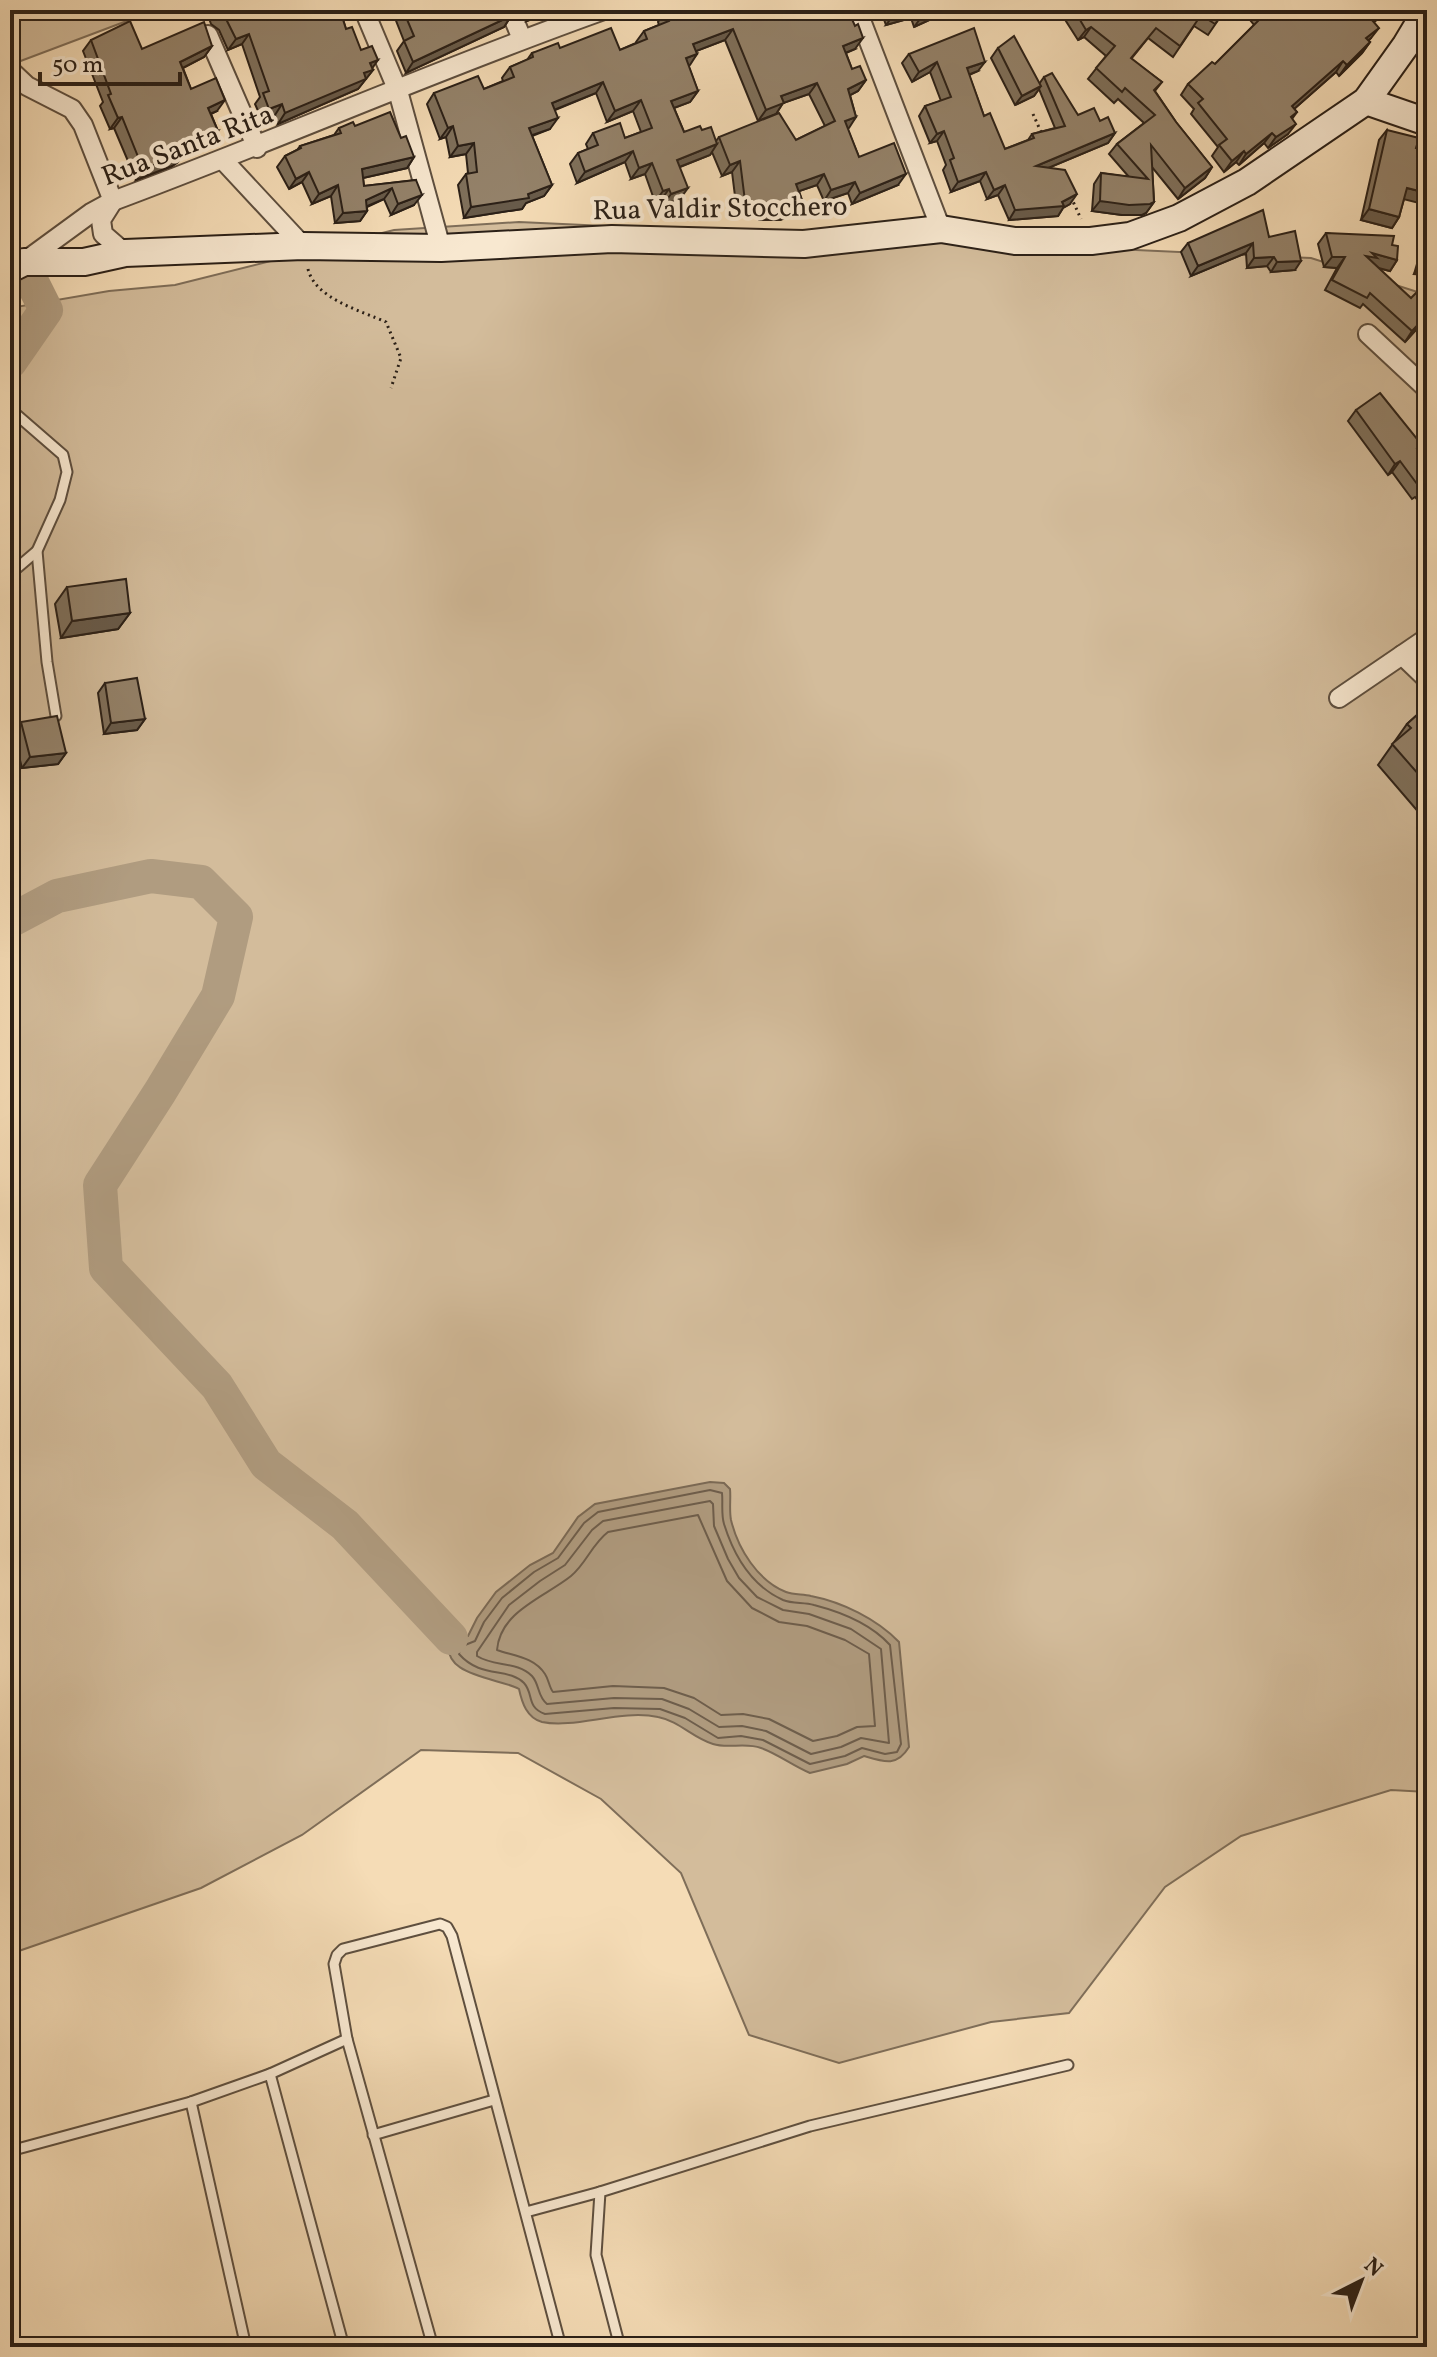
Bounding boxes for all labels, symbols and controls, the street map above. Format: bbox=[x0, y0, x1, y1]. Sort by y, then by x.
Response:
scale bar bbox=[40, 36, 180, 86]
text: 50 m bbox=[52, 49, 104, 83]
street label: Rua Santa Rita bbox=[96, 96, 280, 197]
street label: Rua Valdir Stocchero bbox=[592, 188, 848, 231]
north arrow bbox=[1321, 2241, 1401, 2321]
text: N bbox=[1356, 2251, 1389, 2285]

